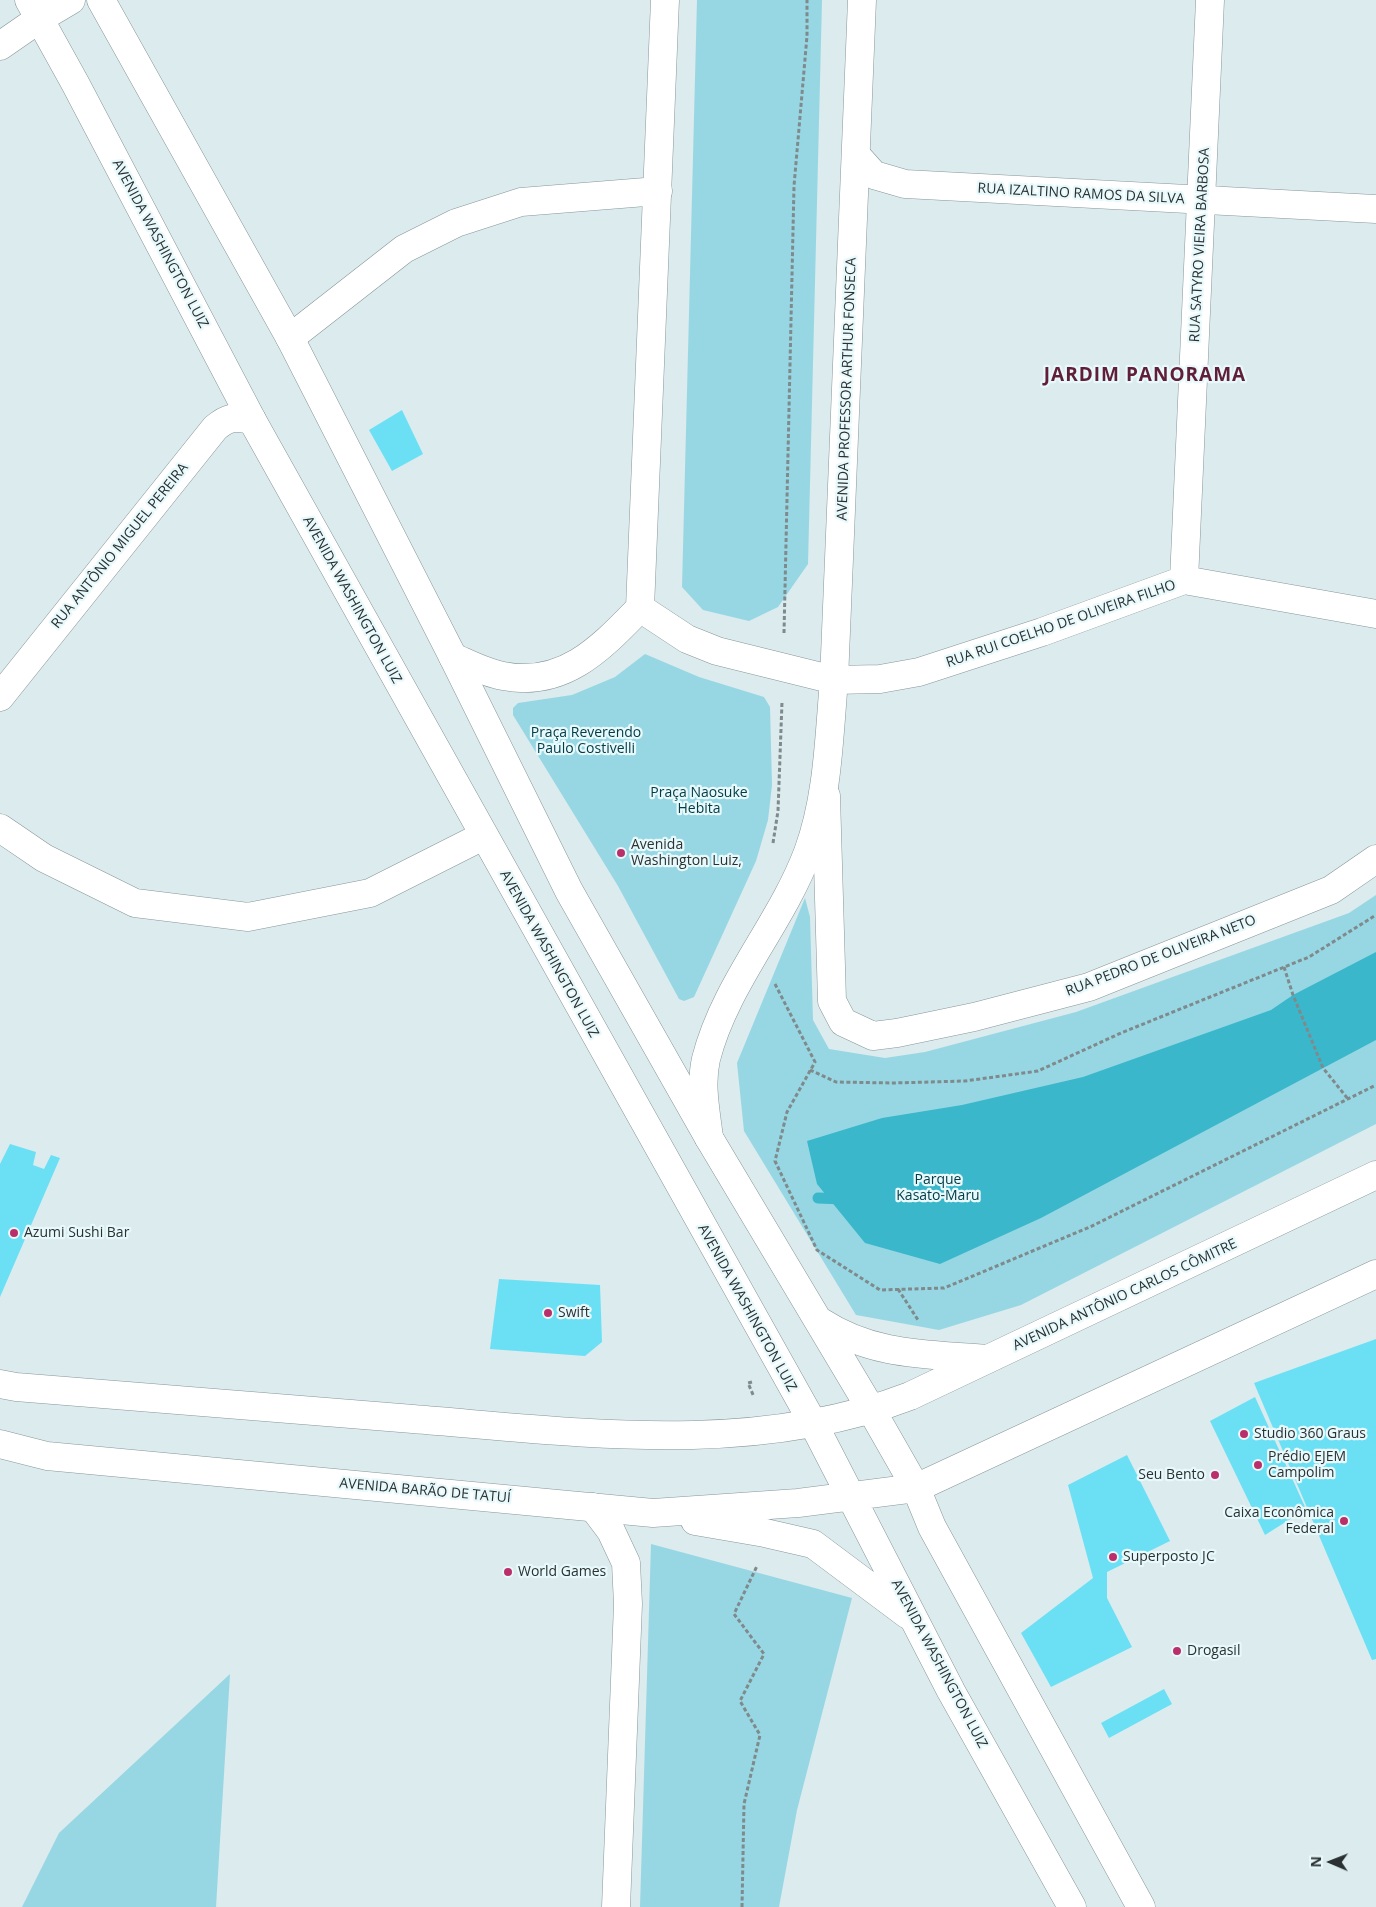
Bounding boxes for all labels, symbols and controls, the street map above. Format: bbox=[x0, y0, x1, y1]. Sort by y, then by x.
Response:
street label: RUA SATYRO VIEIRA BARBOSA bbox=[1187, 147, 1213, 343]
street label: AVENIDA WASHINGTON LUIZ bbox=[108, 157, 212, 331]
street label: RUA IZALTINO RAMOS DA SILVA bbox=[977, 180, 1185, 208]
street label: AVENIDA PROFESSOR ARTHUR FONSECA bbox=[834, 257, 860, 521]
district label: JARDIM PANORAMA bbox=[1042, 365, 1248, 387]
street label: RUA ANTÔNIO MIGUEL PEREIRA bbox=[48, 460, 192, 632]
street label: AVENIDA WASHINGTON LUIZ bbox=[299, 513, 405, 687]
street label: RUA RUI COELHO DE OLIVEIRA FILHO bbox=[944, 577, 1178, 671]
park label: Praça Reverendo Paulo Costivelli bbox=[531, 725, 641, 758]
park label: Praça Naosuke Hebita bbox=[650, 785, 748, 818]
place label: Avenida Washington Luiz, bbox=[631, 837, 742, 870]
marker: Avenida Washington Luiz, bbox=[615, 847, 627, 859]
street label: AVENIDA WASHINGTON LUIZ bbox=[496, 867, 602, 1041]
street label: RUA PEDRO DE OLIVEIRA NETO bbox=[1063, 912, 1259, 1000]
park label: Parque Kasato-Maru bbox=[896, 1172, 980, 1204]
street label: AVENIDA WASHINGTON LUIZ bbox=[694, 1221, 800, 1395]
place label: Azumi Sushi Bar bbox=[24, 1225, 129, 1241]
marker: Azumi Sushi Bar bbox=[8, 1227, 20, 1239]
street label: AVENIDA ANTÔNIO CARLOS CÔMITRE bbox=[1010, 1236, 1240, 1354]
place label: Swift bbox=[558, 1305, 590, 1321]
marker: Swift bbox=[542, 1307, 554, 1319]
place label: Studio 360 Graus bbox=[1254, 1426, 1366, 1442]
marker: Studio 360 Graus bbox=[1238, 1428, 1250, 1440]
place label: Prédio EJEM Campolim bbox=[1268, 1449, 1346, 1481]
marker: Prédio EJEM Campolim bbox=[1252, 1459, 1264, 1471]
place label: Seu Bento bbox=[1138, 1467, 1205, 1483]
marker: Seu Bento bbox=[1209, 1469, 1221, 1481]
street label: AVENIDA BARÃO DE TATUÍ bbox=[339, 1475, 511, 1507]
place label: Caixa Econômica Federal bbox=[1224, 1505, 1334, 1538]
marker: Caixa Econômica Federal bbox=[1338, 1515, 1350, 1527]
place label: Superposto JC bbox=[1123, 1549, 1215, 1565]
marker: Superposto JC bbox=[1107, 1551, 1119, 1563]
place label: World Games bbox=[518, 1564, 606, 1580]
marker: World Games bbox=[502, 1566, 514, 1578]
street label: AVENIDA WASHINGTON LUIZ bbox=[887, 1577, 991, 1751]
place label: Drogasil bbox=[1187, 1643, 1240, 1659]
marker: Drogasil bbox=[1171, 1645, 1183, 1657]
north arrow bbox=[1306, 1837, 1356, 1887]
text: N bbox=[1306, 1856, 1325, 1868]

